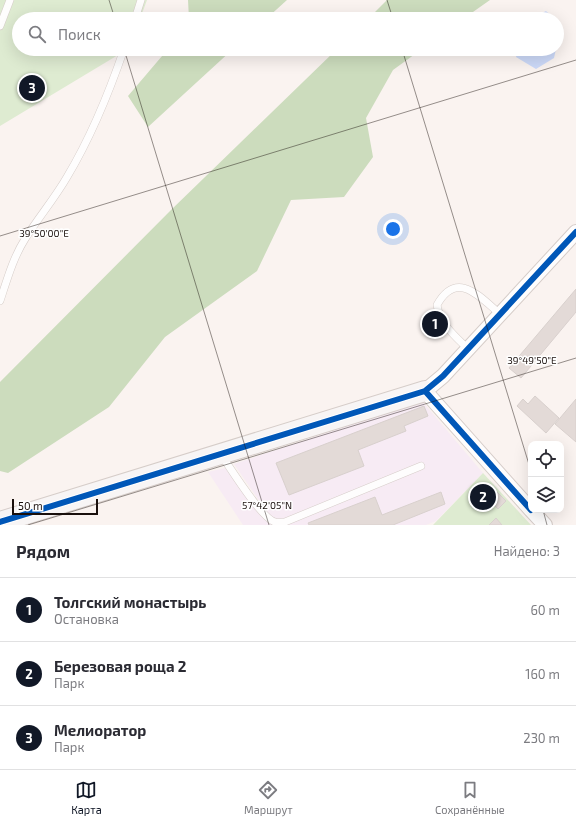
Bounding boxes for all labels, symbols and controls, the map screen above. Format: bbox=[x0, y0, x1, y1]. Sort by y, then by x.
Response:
search box bbox=[12, 12, 564, 56]
icon: search bbox=[26, 23, 48, 45]
text: Поиск bbox=[58, 25, 101, 43]
pin: 3 bbox=[19, 73, 45, 103]
your location bbox=[383, 219, 403, 239]
text: 39°50'00"E bbox=[19, 227, 69, 239]
pin: 1 bbox=[422, 309, 448, 339]
text: 39°49'50"E bbox=[507, 354, 557, 366]
map controls bbox=[528, 441, 564, 513]
button: locate bbox=[528, 441, 564, 477]
button: layers bbox=[528, 477, 564, 513]
pin: 2 bbox=[470, 482, 496, 512]
scale bar bbox=[12, 497, 98, 516]
text: 50 m bbox=[18, 499, 43, 512]
text: 57°42'05"N bbox=[242, 499, 292, 511]
text: Рядом bbox=[16, 541, 70, 561]
text: Найдено: 3 bbox=[494, 543, 560, 559]
text: Толгский монастырь bbox=[54, 593, 206, 611]
text: 1 bbox=[26, 602, 32, 618]
text: 60 m bbox=[530, 602, 560, 618]
text: Остановка bbox=[54, 611, 119, 627]
text: Березовая роща 2 bbox=[54, 657, 186, 675]
text: 2 bbox=[25, 666, 33, 682]
text: 160 m bbox=[525, 666, 560, 682]
text: Парк bbox=[54, 675, 84, 691]
text: Мелиоратор bbox=[54, 721, 146, 739]
text: 3 bbox=[25, 730, 33, 746]
text: 230 m bbox=[523, 730, 560, 746]
text: Парк bbox=[54, 739, 84, 755]
tab: Карта bbox=[71, 779, 102, 816]
tab: Маршрут bbox=[244, 779, 293, 816]
tab: Сохранённые bbox=[435, 779, 505, 816]

